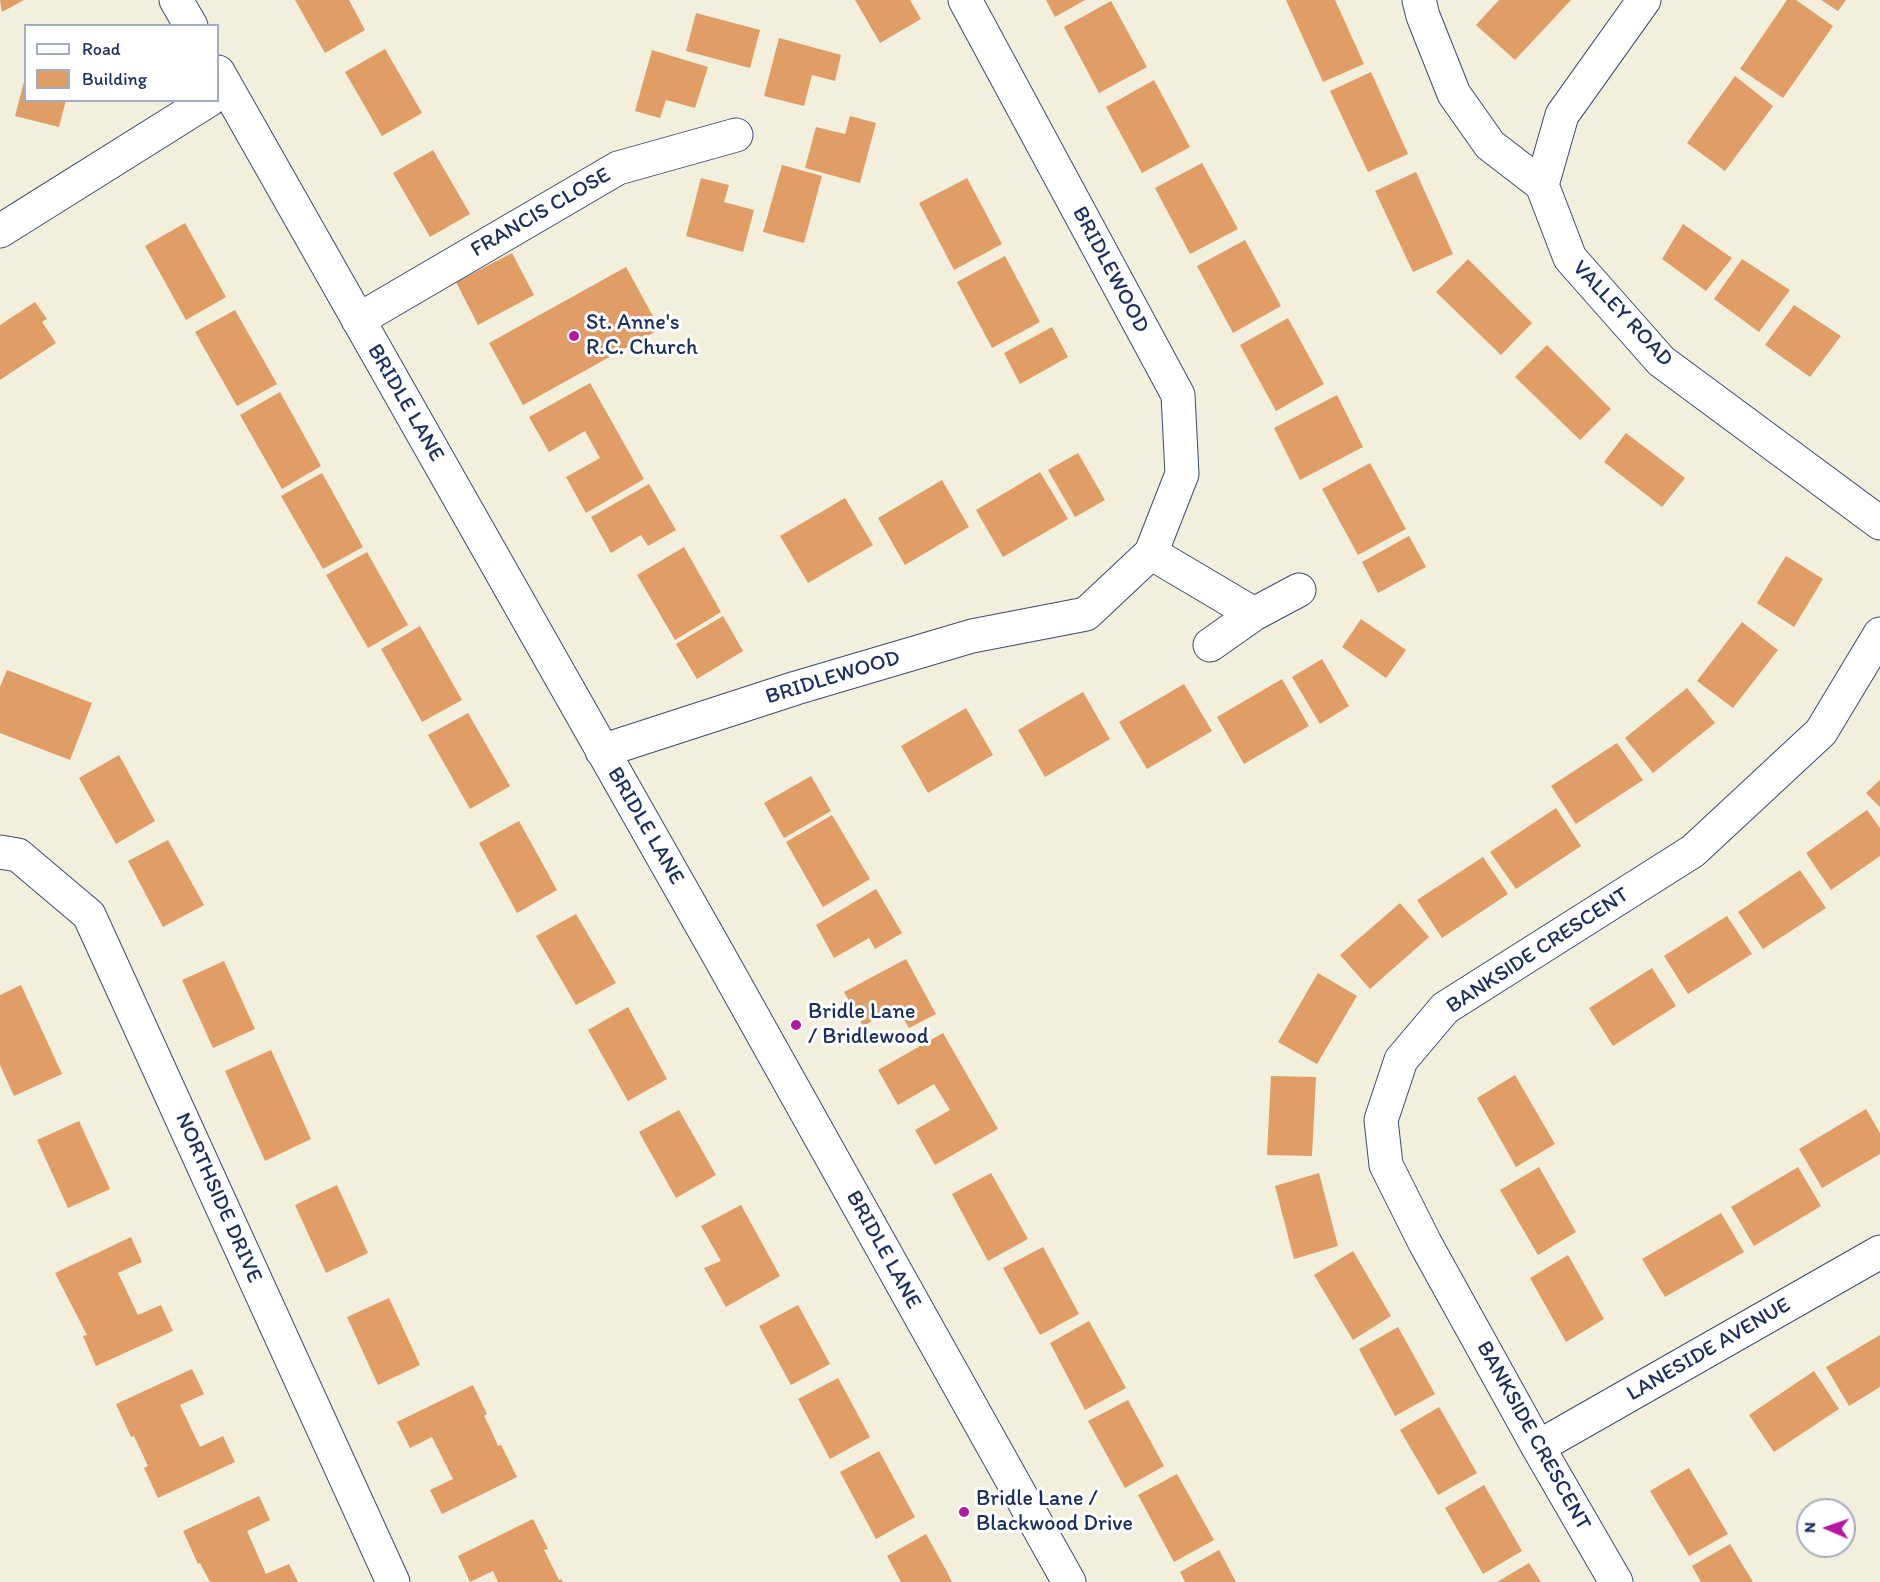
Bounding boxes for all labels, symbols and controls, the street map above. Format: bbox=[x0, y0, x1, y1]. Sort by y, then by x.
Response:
legend bbox=[24, 24, 219, 102]
text: Road bbox=[82, 38, 121, 60]
text: Building bbox=[82, 68, 147, 90]
street label: FRANCIS CLOSE bbox=[466, 162, 616, 264]
street label: BRIDLEWOOD bbox=[1066, 202, 1154, 338]
street label: VALLEY ROAD bbox=[1566, 255, 1678, 373]
place label: St. Anne's R.C. Church bbox=[586, 310, 698, 362]
marker: St. Anne's R.C. Church bbox=[567, 329, 581, 343]
street label: BRIDLE LANE bbox=[361, 340, 449, 466]
street label: BRIDLEWOOD bbox=[763, 645, 903, 711]
street label: BRIDLE LANE bbox=[601, 763, 689, 889]
street label: BANKSIDE CRESCENT bbox=[1442, 882, 1634, 1020]
place label: Bridle Lane / Bridlewood bbox=[808, 999, 928, 1050]
marker: Bridle Lane / Bridlewood bbox=[789, 1018, 803, 1032]
street label: NORTHSIDE DRIVE bbox=[169, 1109, 267, 1287]
street label: BRIDLE LANE bbox=[840, 1186, 926, 1314]
street label: LANESIDE AVENUE bbox=[1622, 1292, 1796, 1408]
street label: BANKSIDE CRESCENT bbox=[1470, 1337, 1596, 1535]
place label: Bridle Lane / Blackwood Drive bbox=[976, 1486, 1133, 1538]
north arrow bbox=[1796, 1498, 1856, 1558]
marker: Bridle Lane / Blackwood Drive bbox=[957, 1505, 971, 1519]
text: N bbox=[1800, 1522, 1819, 1533]

